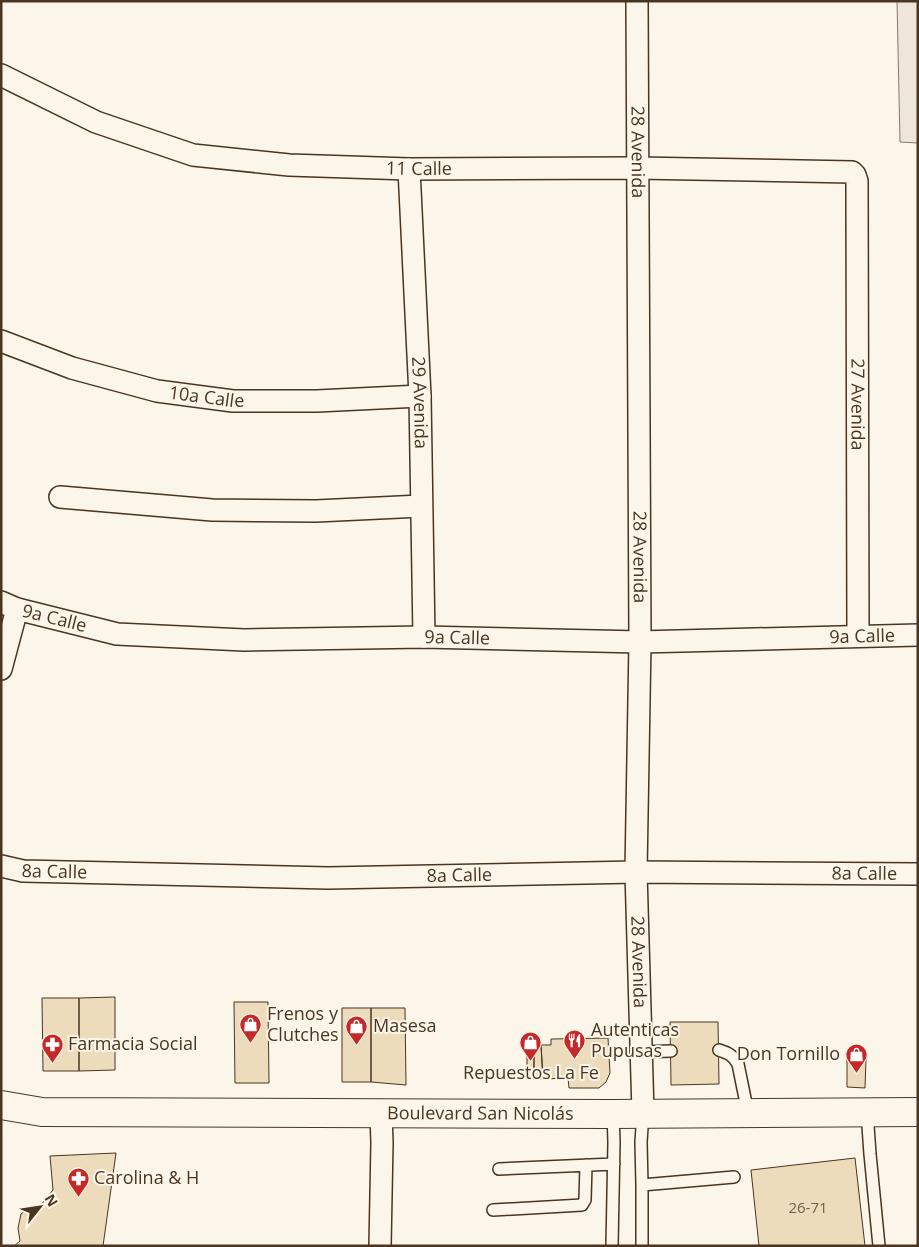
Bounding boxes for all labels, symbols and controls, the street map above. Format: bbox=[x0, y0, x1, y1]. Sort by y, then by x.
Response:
street label: 28 Avenida bbox=[626, 106, 651, 198]
street label: 11 Calle bbox=[386, 155, 452, 180]
street label: 29 Avenida bbox=[407, 356, 434, 449]
street label: 27 Avenida bbox=[846, 358, 871, 451]
street label: 10a Calle bbox=[168, 380, 244, 412]
street label: 28 Avenida bbox=[628, 511, 653, 603]
street label: 9a Calle bbox=[20, 598, 89, 637]
street label: 9a Calle bbox=[829, 623, 895, 648]
street label: 9a Calle bbox=[424, 624, 490, 650]
street label: 8a Calle bbox=[21, 858, 88, 883]
street label: 8a Calle bbox=[831, 860, 897, 885]
street label: 8a Calle bbox=[426, 862, 492, 887]
street label: 28 Avenida bbox=[626, 915, 653, 1008]
place label: Frenos y Clutches bbox=[267, 1001, 339, 1046]
shop icon: Frenos y Clutches bbox=[239, 1012, 263, 1043]
place label: Masesa bbox=[373, 1013, 436, 1037]
shop icon: Masesa bbox=[345, 1014, 369, 1045]
place label: Autenticas Pupusas bbox=[591, 1017, 679, 1062]
restaurant icon: Autenticas Pupusas bbox=[563, 1028, 587, 1059]
place label: Farmacia Social bbox=[68, 1031, 198, 1055]
shop icon: Repuestos La Fe bbox=[519, 1031, 543, 1062]
pharmacy icon: Farmacia Social bbox=[40, 1032, 64, 1063]
place label: Don Tornillo bbox=[737, 1041, 840, 1065]
shop icon: Don Tornillo bbox=[844, 1042, 868, 1073]
place label: Repuestos La Fe bbox=[463, 1060, 599, 1084]
street label: Boulevard San Nicolás bbox=[387, 1100, 574, 1125]
place label: Carolina & H bbox=[94, 1165, 199, 1189]
pharmacy icon: Carolina & H bbox=[66, 1166, 90, 1197]
north arrow bbox=[15, 1182, 65, 1232]
text: N bbox=[41, 1191, 63, 1210]
house number: 26-71 bbox=[788, 1197, 828, 1217]

